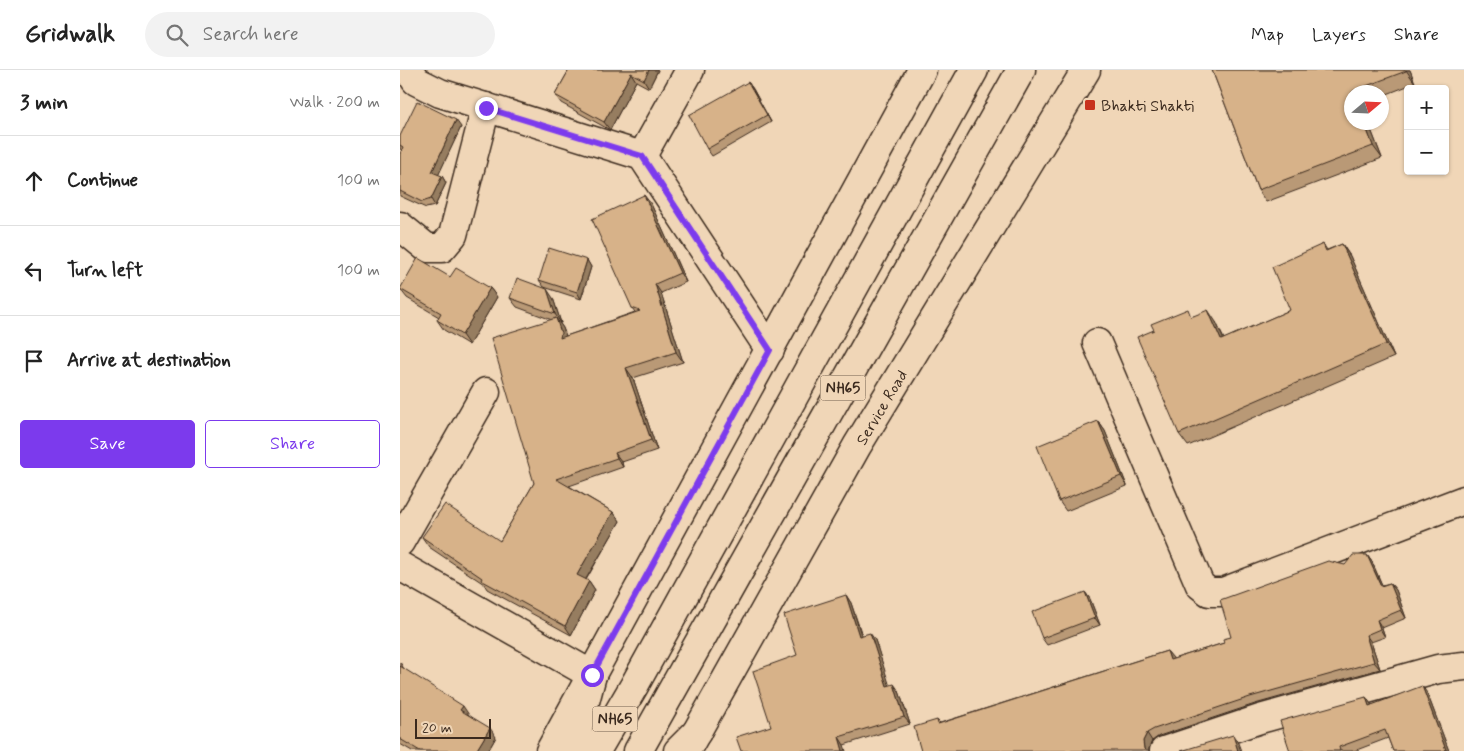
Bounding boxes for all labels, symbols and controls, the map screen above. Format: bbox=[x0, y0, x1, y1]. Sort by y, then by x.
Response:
search box bbox=[145, 12, 495, 57]
text: Gridwalk bbox=[25, 19, 115, 50]
icon: search bbox=[163, 21, 191, 49]
text: Search here bbox=[203, 22, 298, 47]
text: Map bbox=[1251, 23, 1284, 47]
text: Layers bbox=[1312, 23, 1366, 47]
text: Share bbox=[1394, 23, 1439, 47]
north arrow bbox=[1344, 85, 1389, 130]
map controls bbox=[1404, 85, 1449, 175]
button: + bbox=[1404, 85, 1449, 130]
text: 3 min bbox=[20, 89, 68, 117]
text: Walk · 200 m bbox=[289, 92, 380, 113]
place label: Bhakti Shakti bbox=[1101, 96, 1194, 117]
route end bbox=[475, 97, 498, 120]
marker: Bhakti Shakti bbox=[1083, 98, 1097, 112]
button: − bbox=[1404, 130, 1449, 175]
icon: ahead bbox=[20, 167, 48, 195]
text: Continue bbox=[67, 168, 138, 193]
text: 100 m bbox=[337, 170, 380, 191]
icon: left bbox=[20, 257, 48, 285]
text: Turn left bbox=[67, 258, 143, 283]
text: 100 m bbox=[337, 260, 380, 281]
icon: arrive bbox=[20, 347, 48, 375]
text: Arrive at destination bbox=[67, 348, 231, 373]
street label: Service Road bbox=[852, 366, 913, 449]
road number: NH65 bbox=[820, 376, 866, 400]
button: Save bbox=[20, 420, 195, 468]
button: Share bbox=[205, 420, 380, 468]
route start bbox=[581, 664, 604, 687]
road number: NH65 bbox=[592, 706, 638, 732]
scale bar bbox=[415, 716, 491, 739]
text: 20 m bbox=[422, 719, 452, 737]

